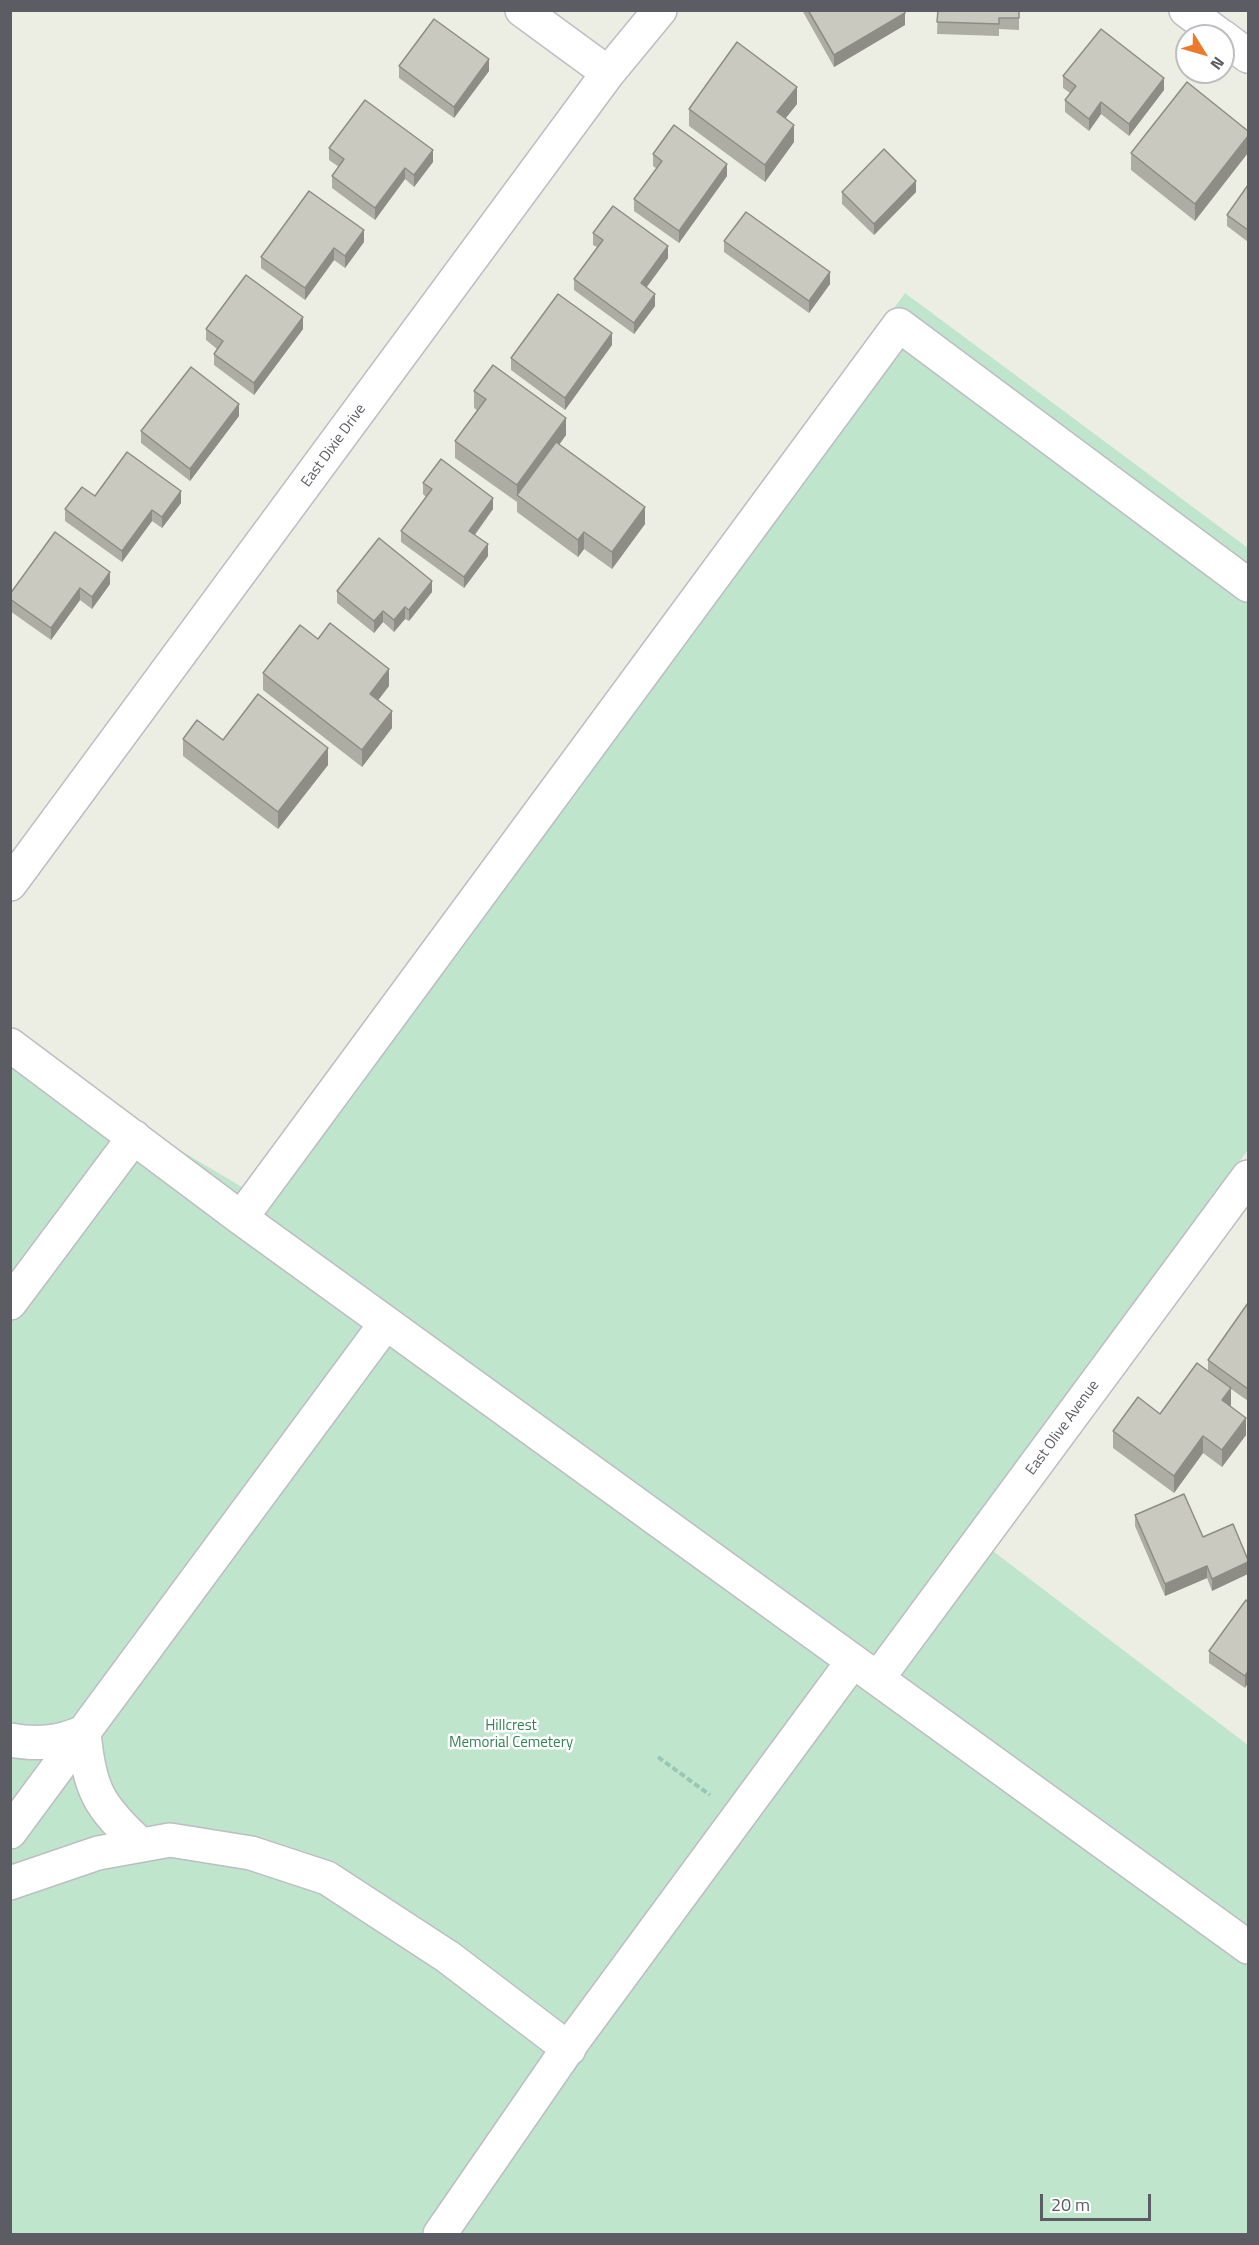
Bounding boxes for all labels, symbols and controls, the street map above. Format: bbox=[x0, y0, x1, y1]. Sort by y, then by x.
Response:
north arrow bbox=[1175, 24, 1235, 84]
text: N bbox=[1205, 52, 1231, 75]
street label: East Dixie Drive bbox=[298, 401, 370, 491]
street label: East Olive Avenue bbox=[1023, 1377, 1103, 1479]
park label: Hillcrest Memorial Cemetery bbox=[449, 1717, 573, 1752]
scale bar bbox=[1043, 2182, 1154, 2220]
text: 20 m bbox=[1051, 2191, 1090, 2218]

